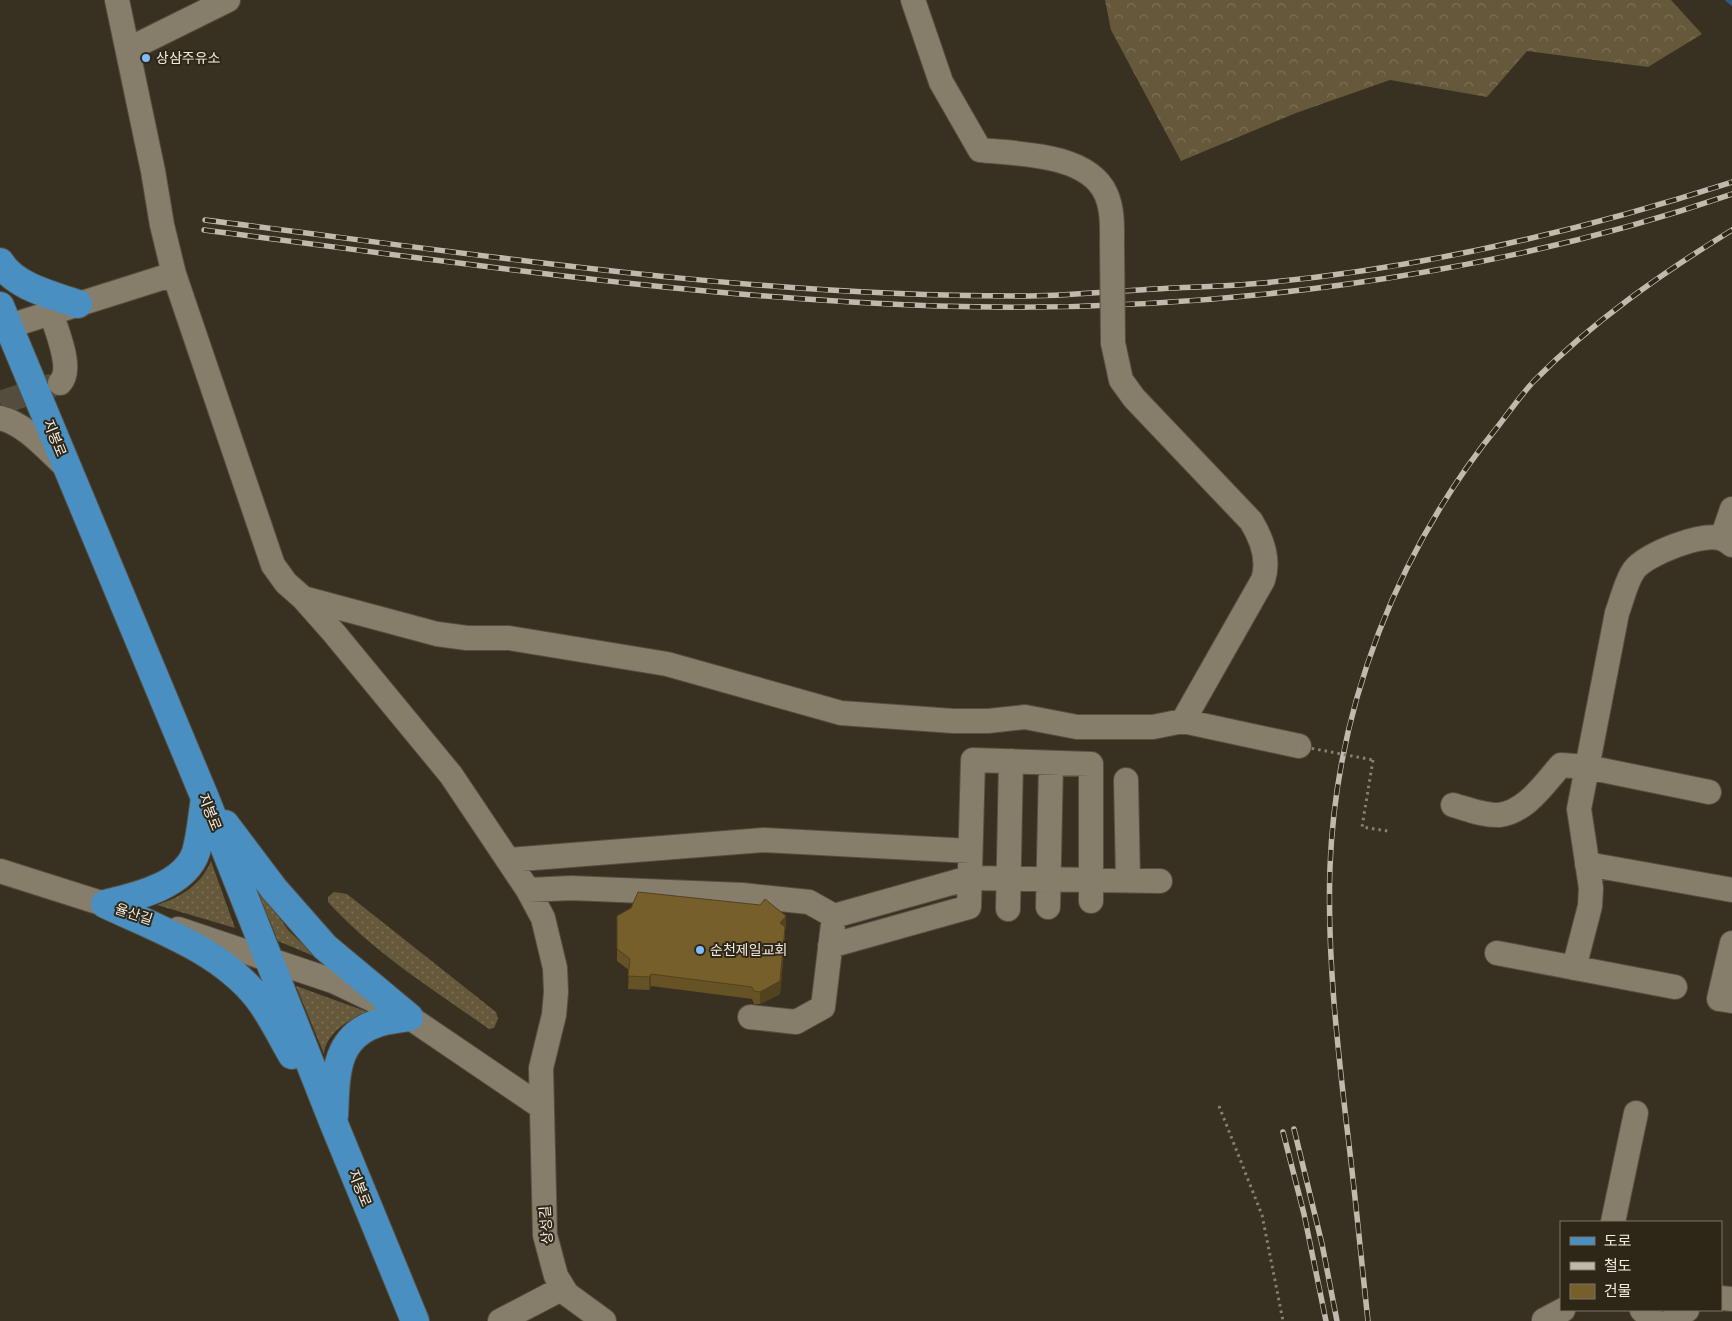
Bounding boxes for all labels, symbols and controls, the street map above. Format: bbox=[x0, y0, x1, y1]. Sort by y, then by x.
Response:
place label: 상삼주유소 bbox=[156, 50, 221, 67]
marker: 상삼주유소 bbox=[140, 52, 152, 64]
street label: 지봉로 bbox=[39, 417, 70, 459]
street label: 지봉로 bbox=[194, 791, 225, 833]
street label: 율산길 bbox=[113, 900, 155, 929]
place label: 순천제일교회 bbox=[710, 942, 787, 959]
marker: 순천제일교회 bbox=[694, 944, 706, 956]
street label: 지봉로 bbox=[344, 1167, 375, 1209]
street label: 상성길 bbox=[537, 1205, 556, 1245]
legend bbox=[1560, 1221, 1722, 1311]
text: 도로 bbox=[1604, 1232, 1632, 1250]
text: 철도 bbox=[1604, 1257, 1632, 1275]
text: 건물 bbox=[1604, 1282, 1632, 1300]

